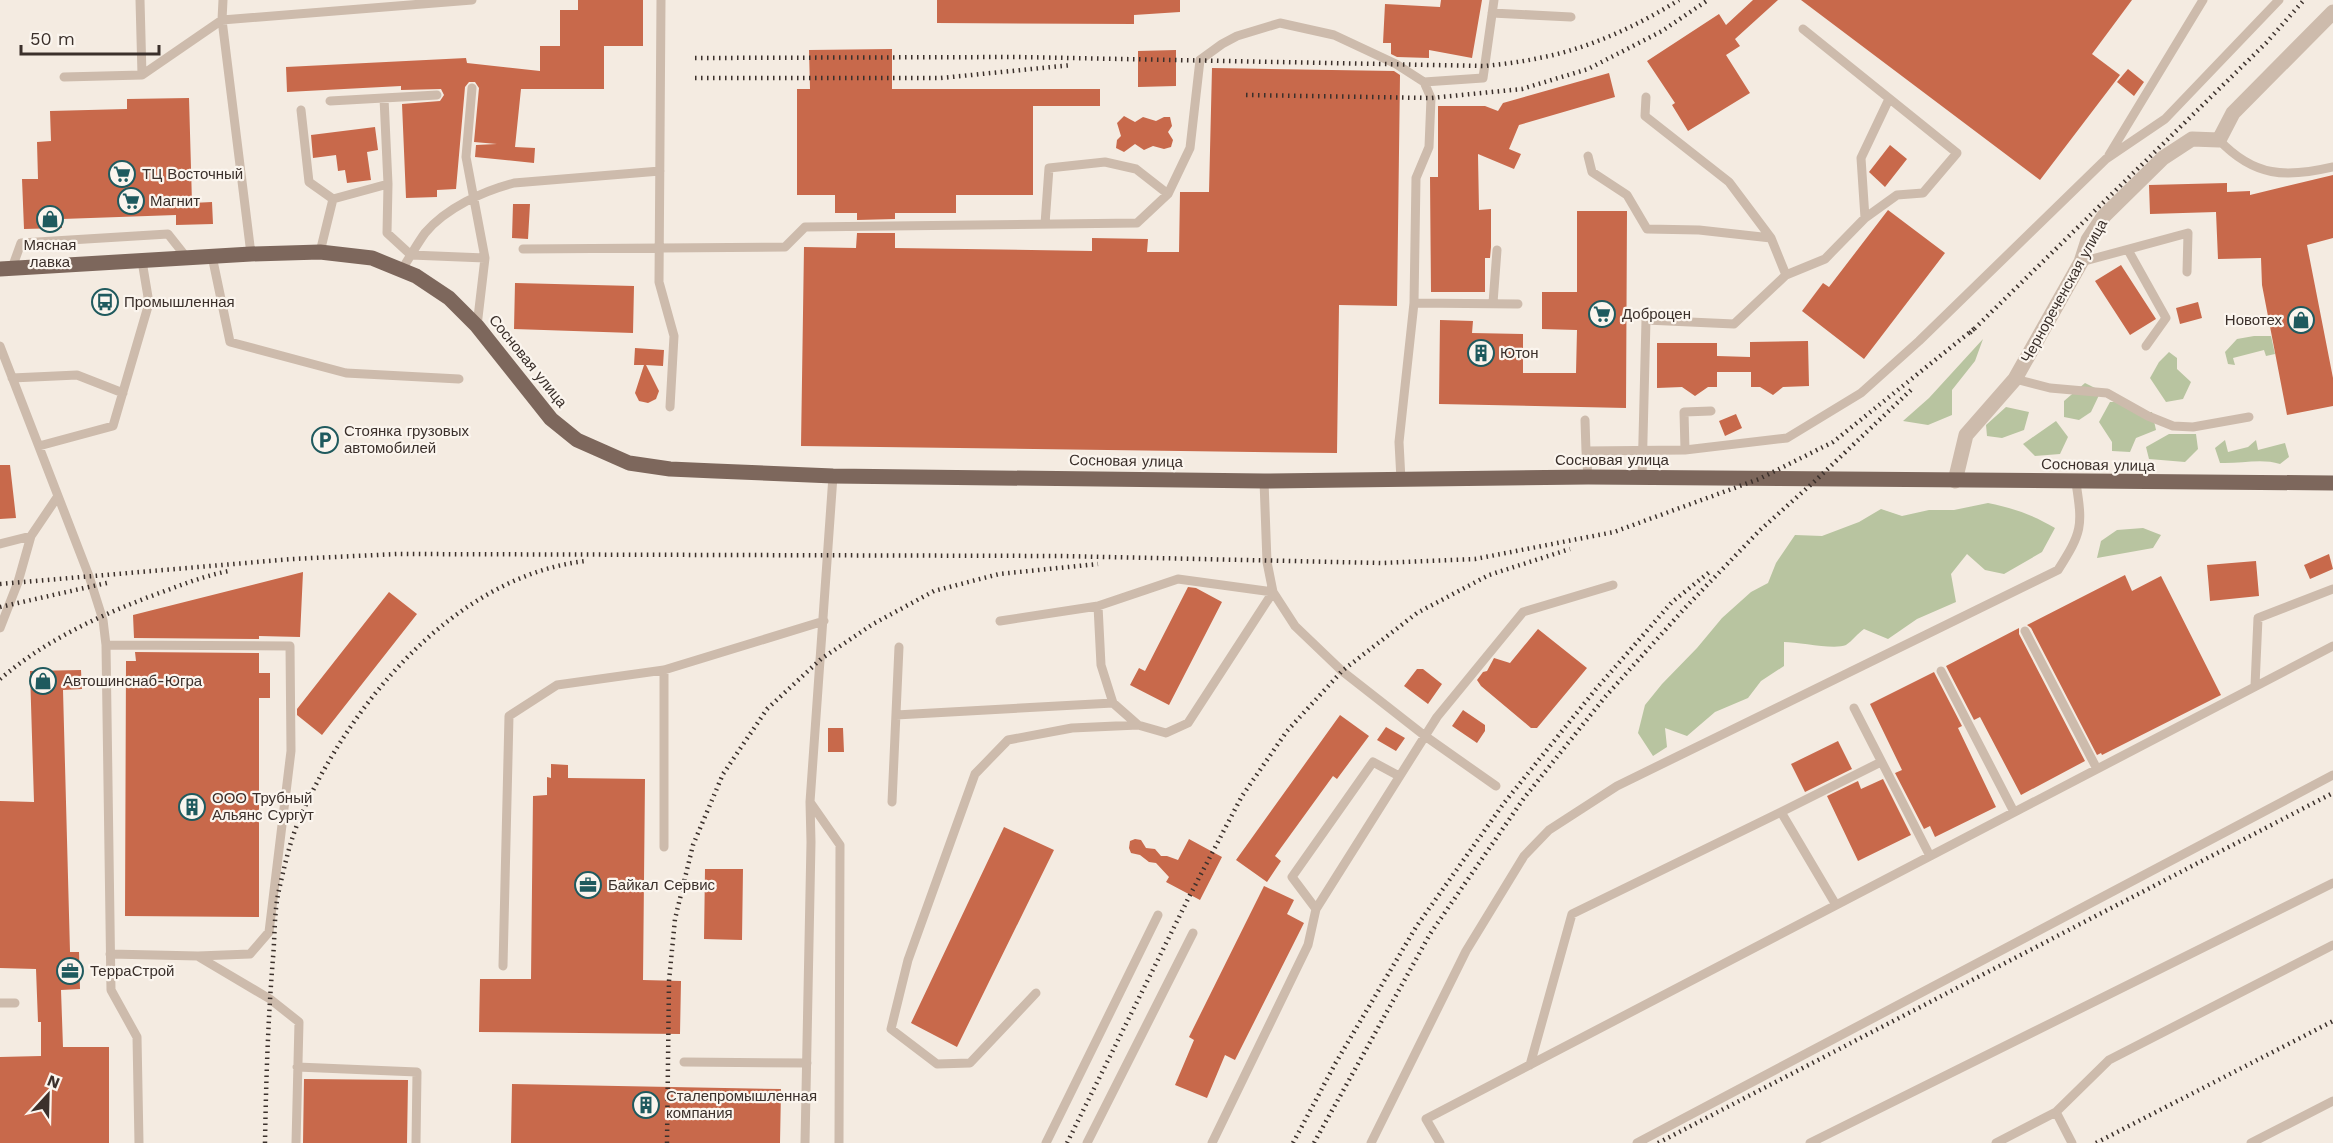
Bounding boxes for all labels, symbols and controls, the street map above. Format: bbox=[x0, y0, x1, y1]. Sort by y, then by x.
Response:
scale bar bbox=[21, 18, 159, 56]
text: 50 m bbox=[30, 28, 75, 49]
supermarket icon: ТЦ Восточный bbox=[107, 159, 137, 189]
place label: ТЦ Восточный bbox=[142, 165, 243, 183]
supermarket icon: Магнит bbox=[116, 186, 146, 216]
place label: Магнит bbox=[150, 192, 200, 210]
shop icon: Мясная лавка bbox=[35, 204, 65, 234]
street label: Чернореченская улица bbox=[2017, 216, 2111, 366]
place label: Мясная лавка bbox=[24, 236, 76, 271]
bus stop icon: Промышленная bbox=[90, 287, 120, 317]
place label: Промышленная bbox=[124, 293, 235, 311]
supermarket icon: Доброцен bbox=[1587, 299, 1617, 329]
place label: Доброцен bbox=[1622, 305, 1691, 323]
shop icon: Новотех bbox=[2286, 305, 2316, 335]
street label: Сосновая улица bbox=[485, 311, 571, 411]
place label: Новотех bbox=[2225, 311, 2282, 329]
building icon: Ютон bbox=[1466, 338, 1496, 368]
place label: Ютон bbox=[1500, 344, 1538, 362]
place label: Стоянка грузовых автомобилей bbox=[344, 422, 470, 457]
parking icon: Стоянка грузовых автомобилей bbox=[310, 425, 340, 455]
street label: Сосновая улица bbox=[1069, 451, 1184, 471]
street label: Сосновая улица bbox=[1555, 451, 1670, 469]
street label: Сосновая улица bbox=[2041, 455, 2156, 475]
shop icon: Автошинснаб-Югра bbox=[28, 666, 58, 696]
place label: Автошинснаб-Югра bbox=[63, 672, 203, 690]
place label: ООО Трубный Альянс Сургут bbox=[212, 789, 314, 824]
building icon: ООО Трубный Альянс Сургут bbox=[177, 792, 207, 822]
office icon: Байкал Сервис bbox=[573, 870, 603, 900]
place label: Байкал Сервис bbox=[608, 876, 716, 894]
office icon: ТерраСтрой bbox=[55, 956, 85, 986]
place label: ТерраСтрой bbox=[90, 962, 174, 980]
north arrow bbox=[18, 1065, 78, 1125]
text: N bbox=[44, 1071, 62, 1093]
place label: Сталепромышленная компания bbox=[666, 1087, 817, 1122]
building icon: Сталепромышленная компания bbox=[631, 1090, 661, 1120]

